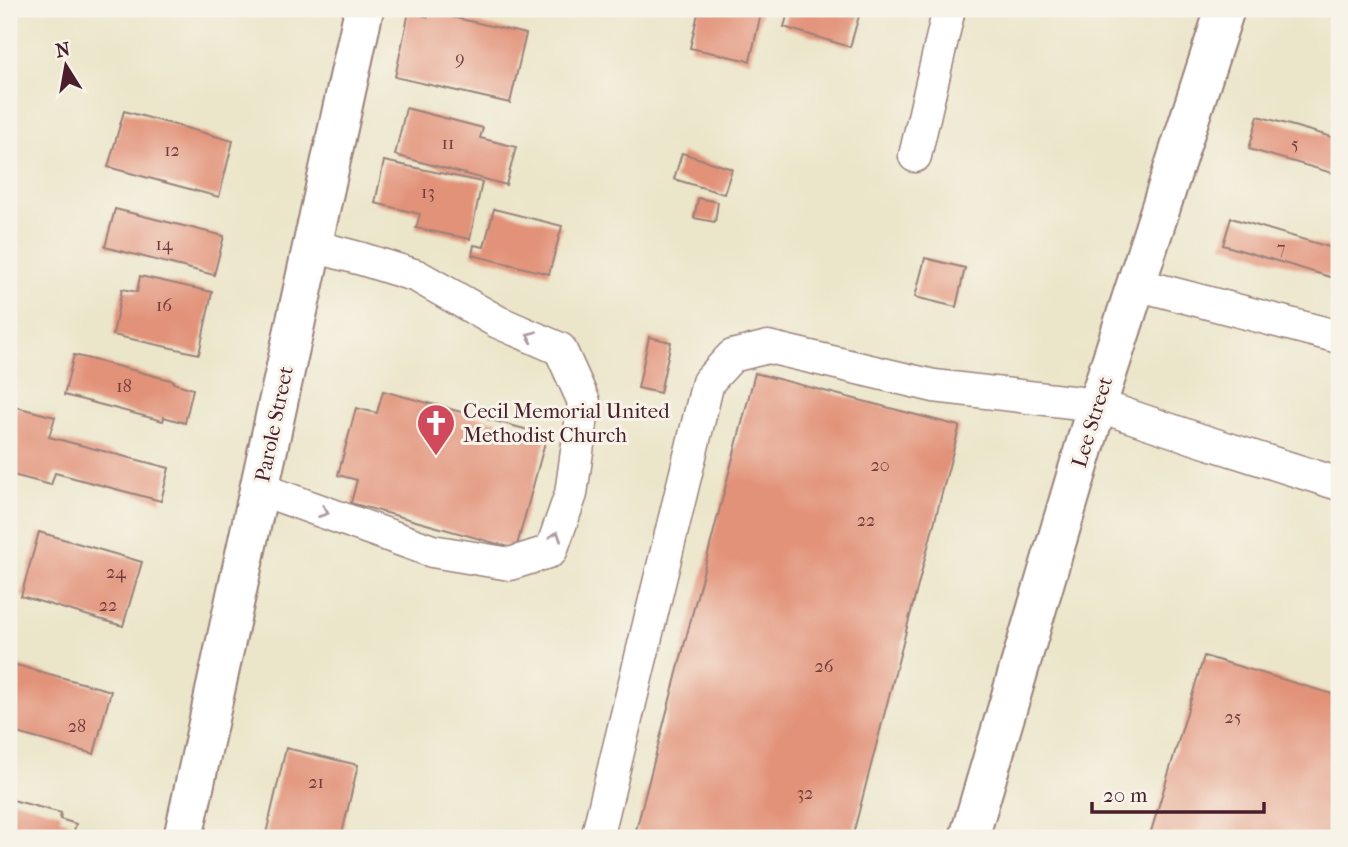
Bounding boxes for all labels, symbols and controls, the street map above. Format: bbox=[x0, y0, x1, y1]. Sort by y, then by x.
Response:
north arrow bbox=[32, 32, 102, 102]
text: N bbox=[54, 38, 73, 62]
house number: 9 bbox=[455, 48, 465, 69]
house number: 11 bbox=[442, 133, 454, 154]
house number: 5 bbox=[1291, 134, 1299, 155]
house number: 12 bbox=[164, 140, 180, 161]
house number: 13 bbox=[421, 182, 435, 203]
house number: 14 bbox=[155, 234, 173, 255]
house number: 7 bbox=[1277, 238, 1286, 259]
house number: 16 bbox=[156, 295, 172, 316]
one-way arrow bbox=[526, 330, 538, 344]
street label: Parole Street bbox=[250, 364, 298, 484]
street label: Lee Street bbox=[1067, 373, 1117, 470]
house number: 18 bbox=[116, 376, 132, 397]
place label: Cecil Memorial United Methodist Church bbox=[463, 399, 670, 447]
church icon: Cecil Memorial United Methodist Church bbox=[415, 402, 457, 457]
house number: 20 bbox=[870, 455, 890, 476]
one-way arrow bbox=[317, 504, 329, 518]
house number: 22 bbox=[857, 510, 875, 531]
one-way arrow bbox=[548, 531, 562, 543]
house number: 24 bbox=[106, 562, 126, 583]
house number: 22 bbox=[99, 595, 117, 616]
house number: 26 bbox=[814, 656, 834, 677]
house number: 25 bbox=[1224, 707, 1242, 728]
house number: 28 bbox=[68, 716, 86, 737]
scale bar bbox=[1092, 770, 1264, 814]
house number: 21 bbox=[308, 772, 324, 793]
house number: 32 bbox=[797, 783, 813, 804]
text: 20 m bbox=[1103, 783, 1148, 807]

